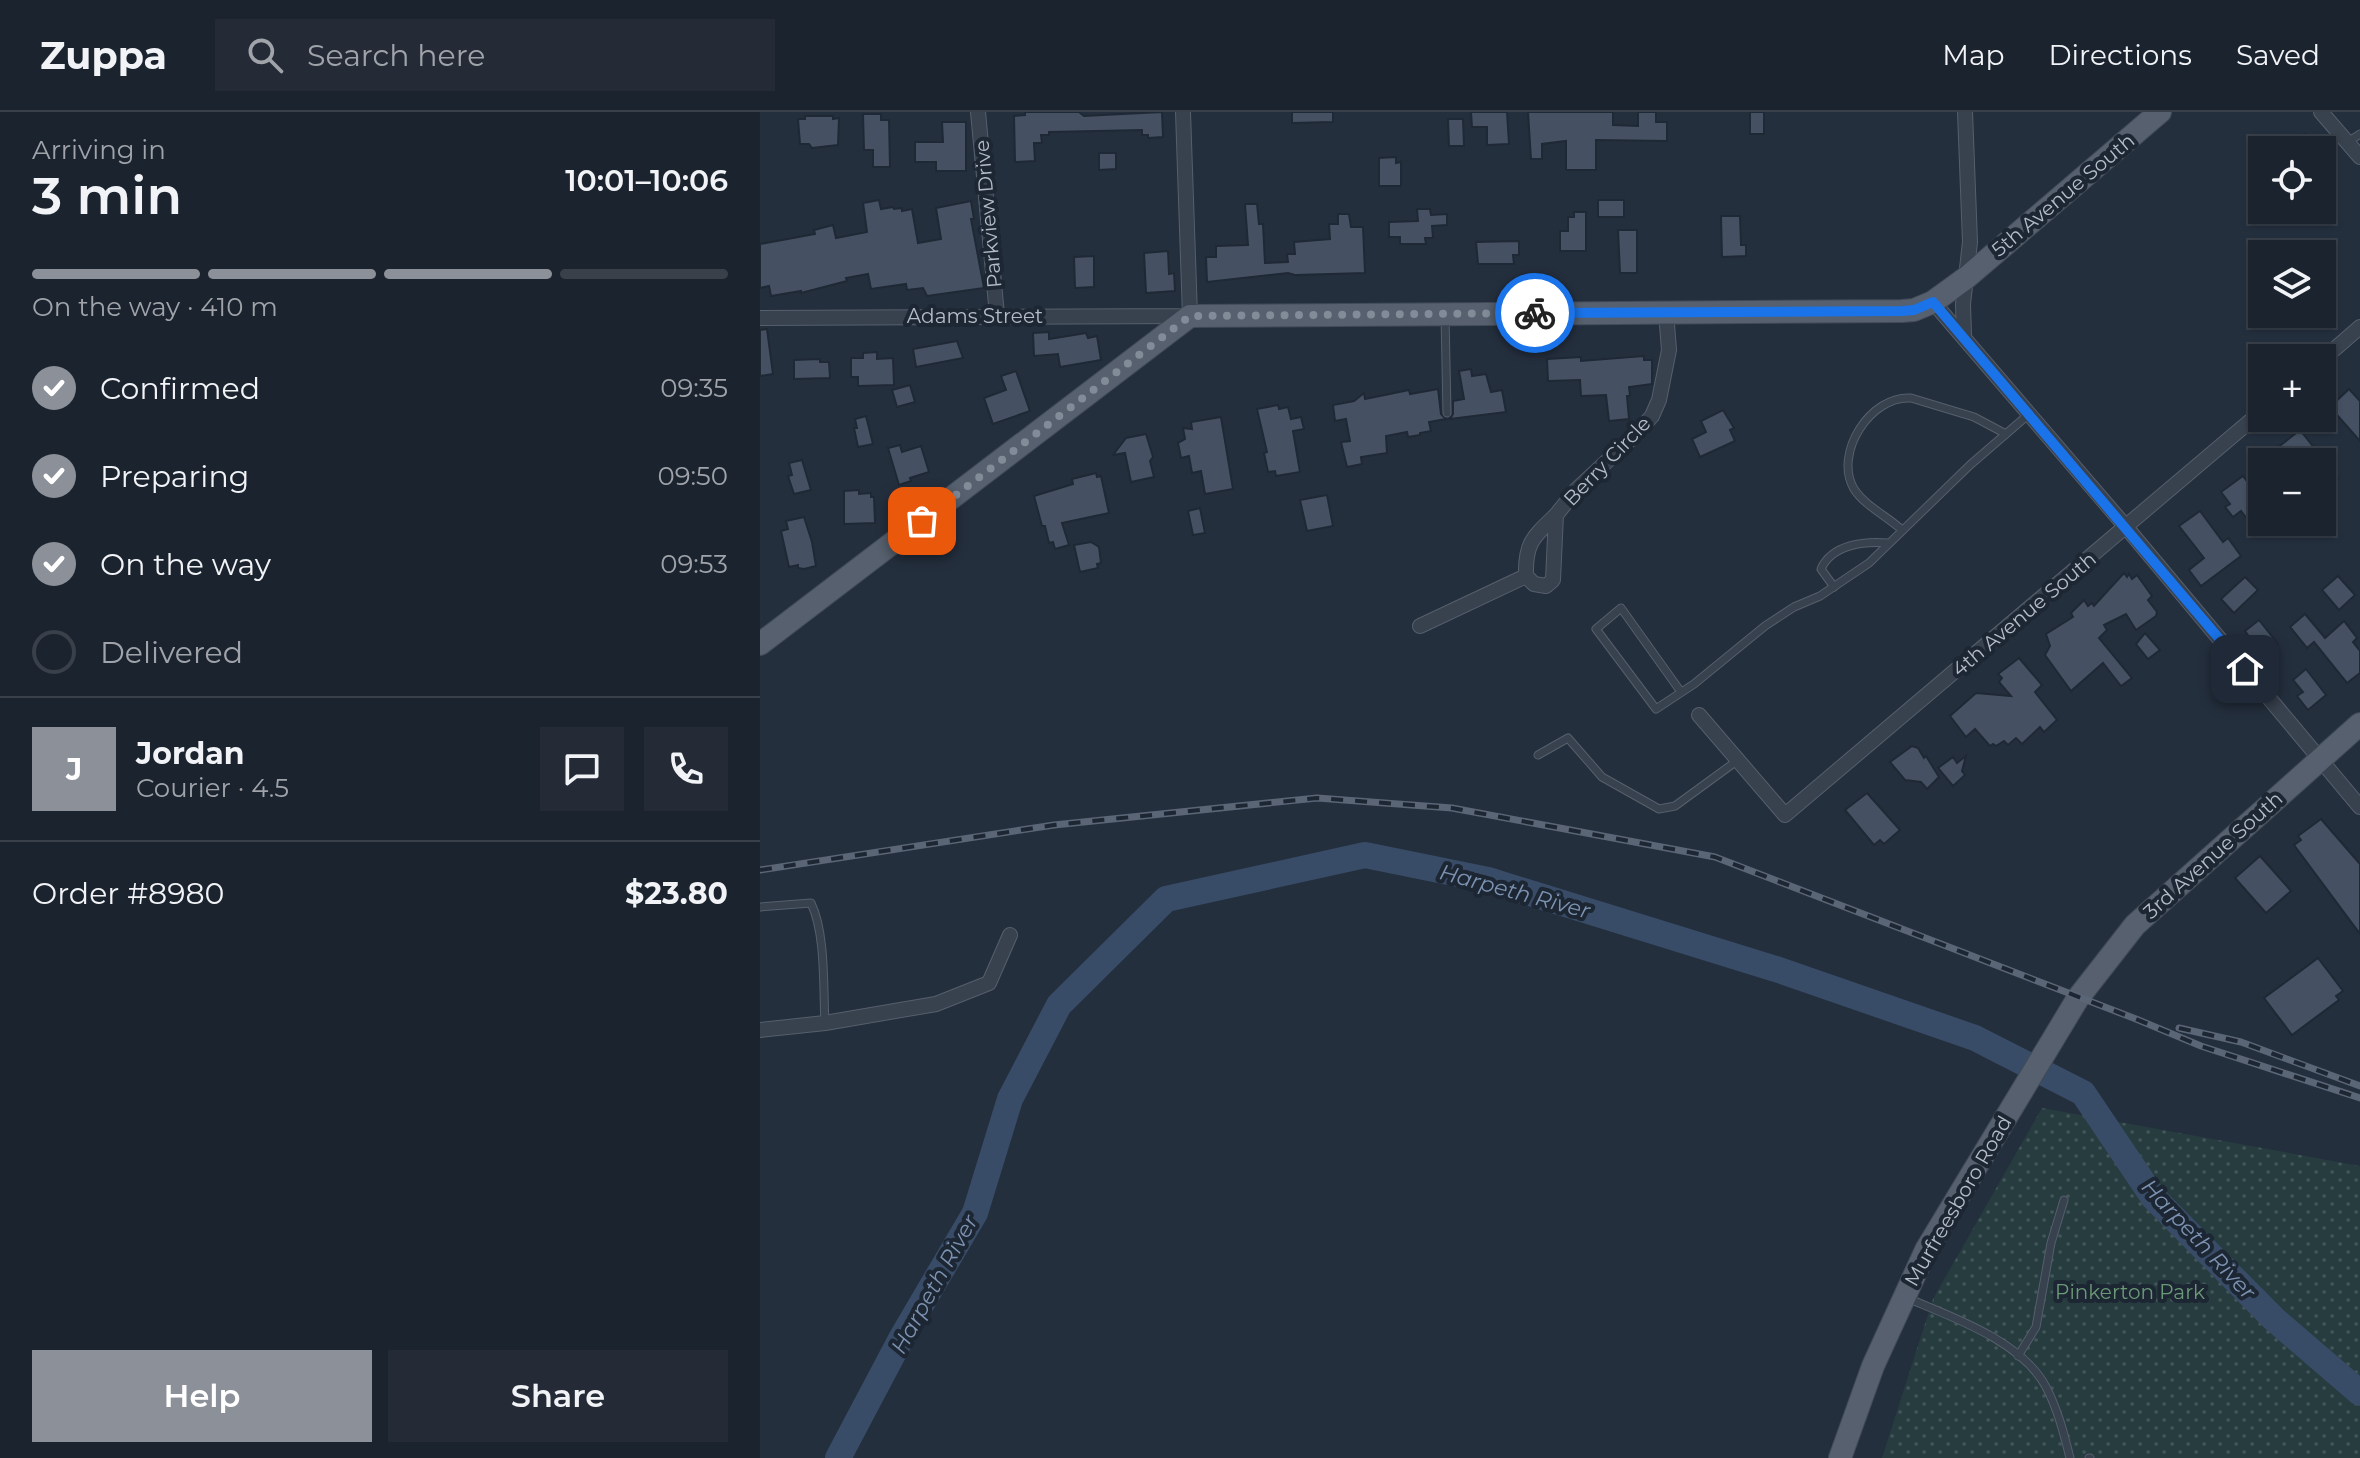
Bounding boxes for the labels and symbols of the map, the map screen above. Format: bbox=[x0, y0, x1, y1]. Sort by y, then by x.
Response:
street label: 5th Avenue South bbox=[1987, 128, 2139, 262]
street label: Parkview Drive bbox=[970, 139, 1006, 289]
courier bbox=[1495, 273, 1575, 353]
street label: Adams Street bbox=[907, 304, 1043, 328]
street label: Berry Circle bbox=[1558, 411, 1656, 511]
pin bbox=[888, 487, 956, 555]
street label: 4th Avenue South bbox=[1947, 547, 2101, 681]
pin bbox=[2211, 635, 2279, 703]
street label: 3rd Avenue South bbox=[2139, 786, 2287, 924]
water label: Harpeth River bbox=[1437, 858, 1594, 925]
street label: Murfreesboro Road bbox=[1899, 1111, 2017, 1291]
water label: Harpeth River bbox=[2136, 1174, 2262, 1306]
water label: Harpeth River bbox=[885, 1209, 984, 1358]
park label: Pinkerton Park bbox=[2055, 1280, 2205, 1304]

